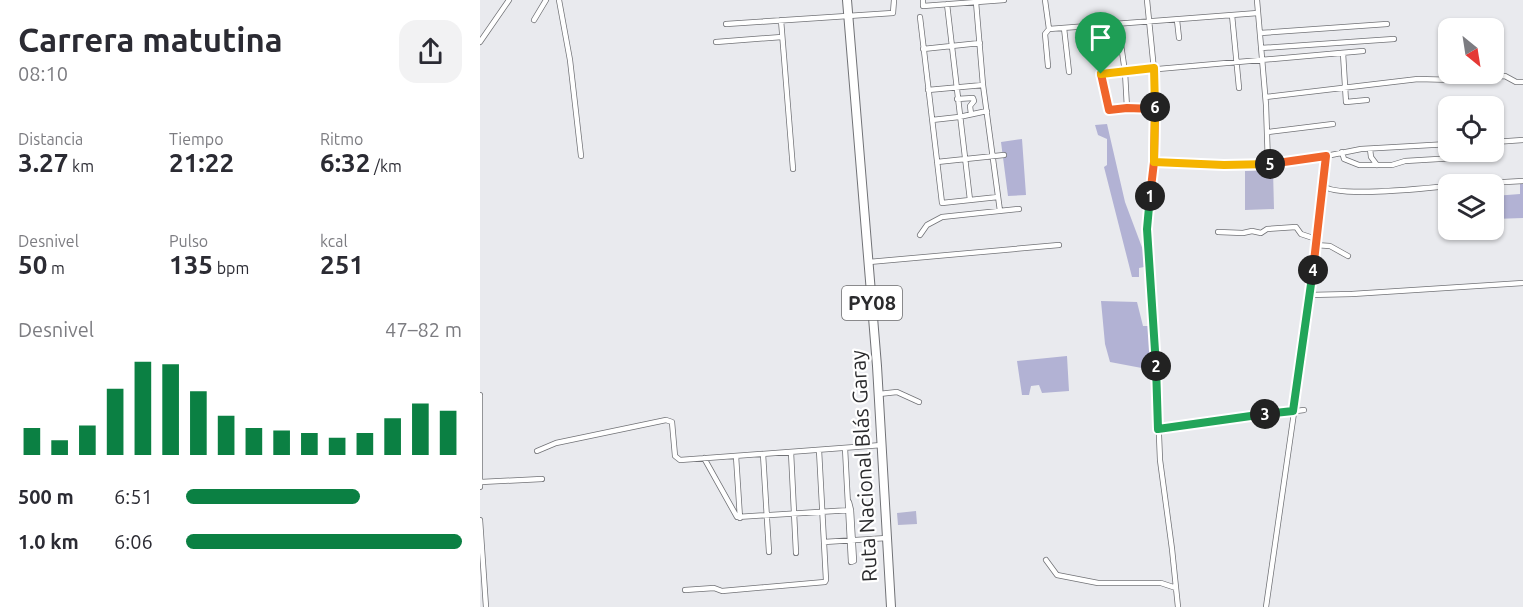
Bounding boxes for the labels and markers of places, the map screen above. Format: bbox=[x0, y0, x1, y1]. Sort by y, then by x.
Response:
pin bbox=[1075, 12, 1126, 74]
pin: 6 bbox=[1140, 92, 1170, 122]
pin: 5 bbox=[1255, 149, 1285, 179]
pin: 1 bbox=[1135, 181, 1165, 211]
pin: 4 bbox=[1298, 255, 1328, 285]
pin: 2 bbox=[1141, 351, 1171, 381]
pin: 3 bbox=[1250, 399, 1280, 429]

